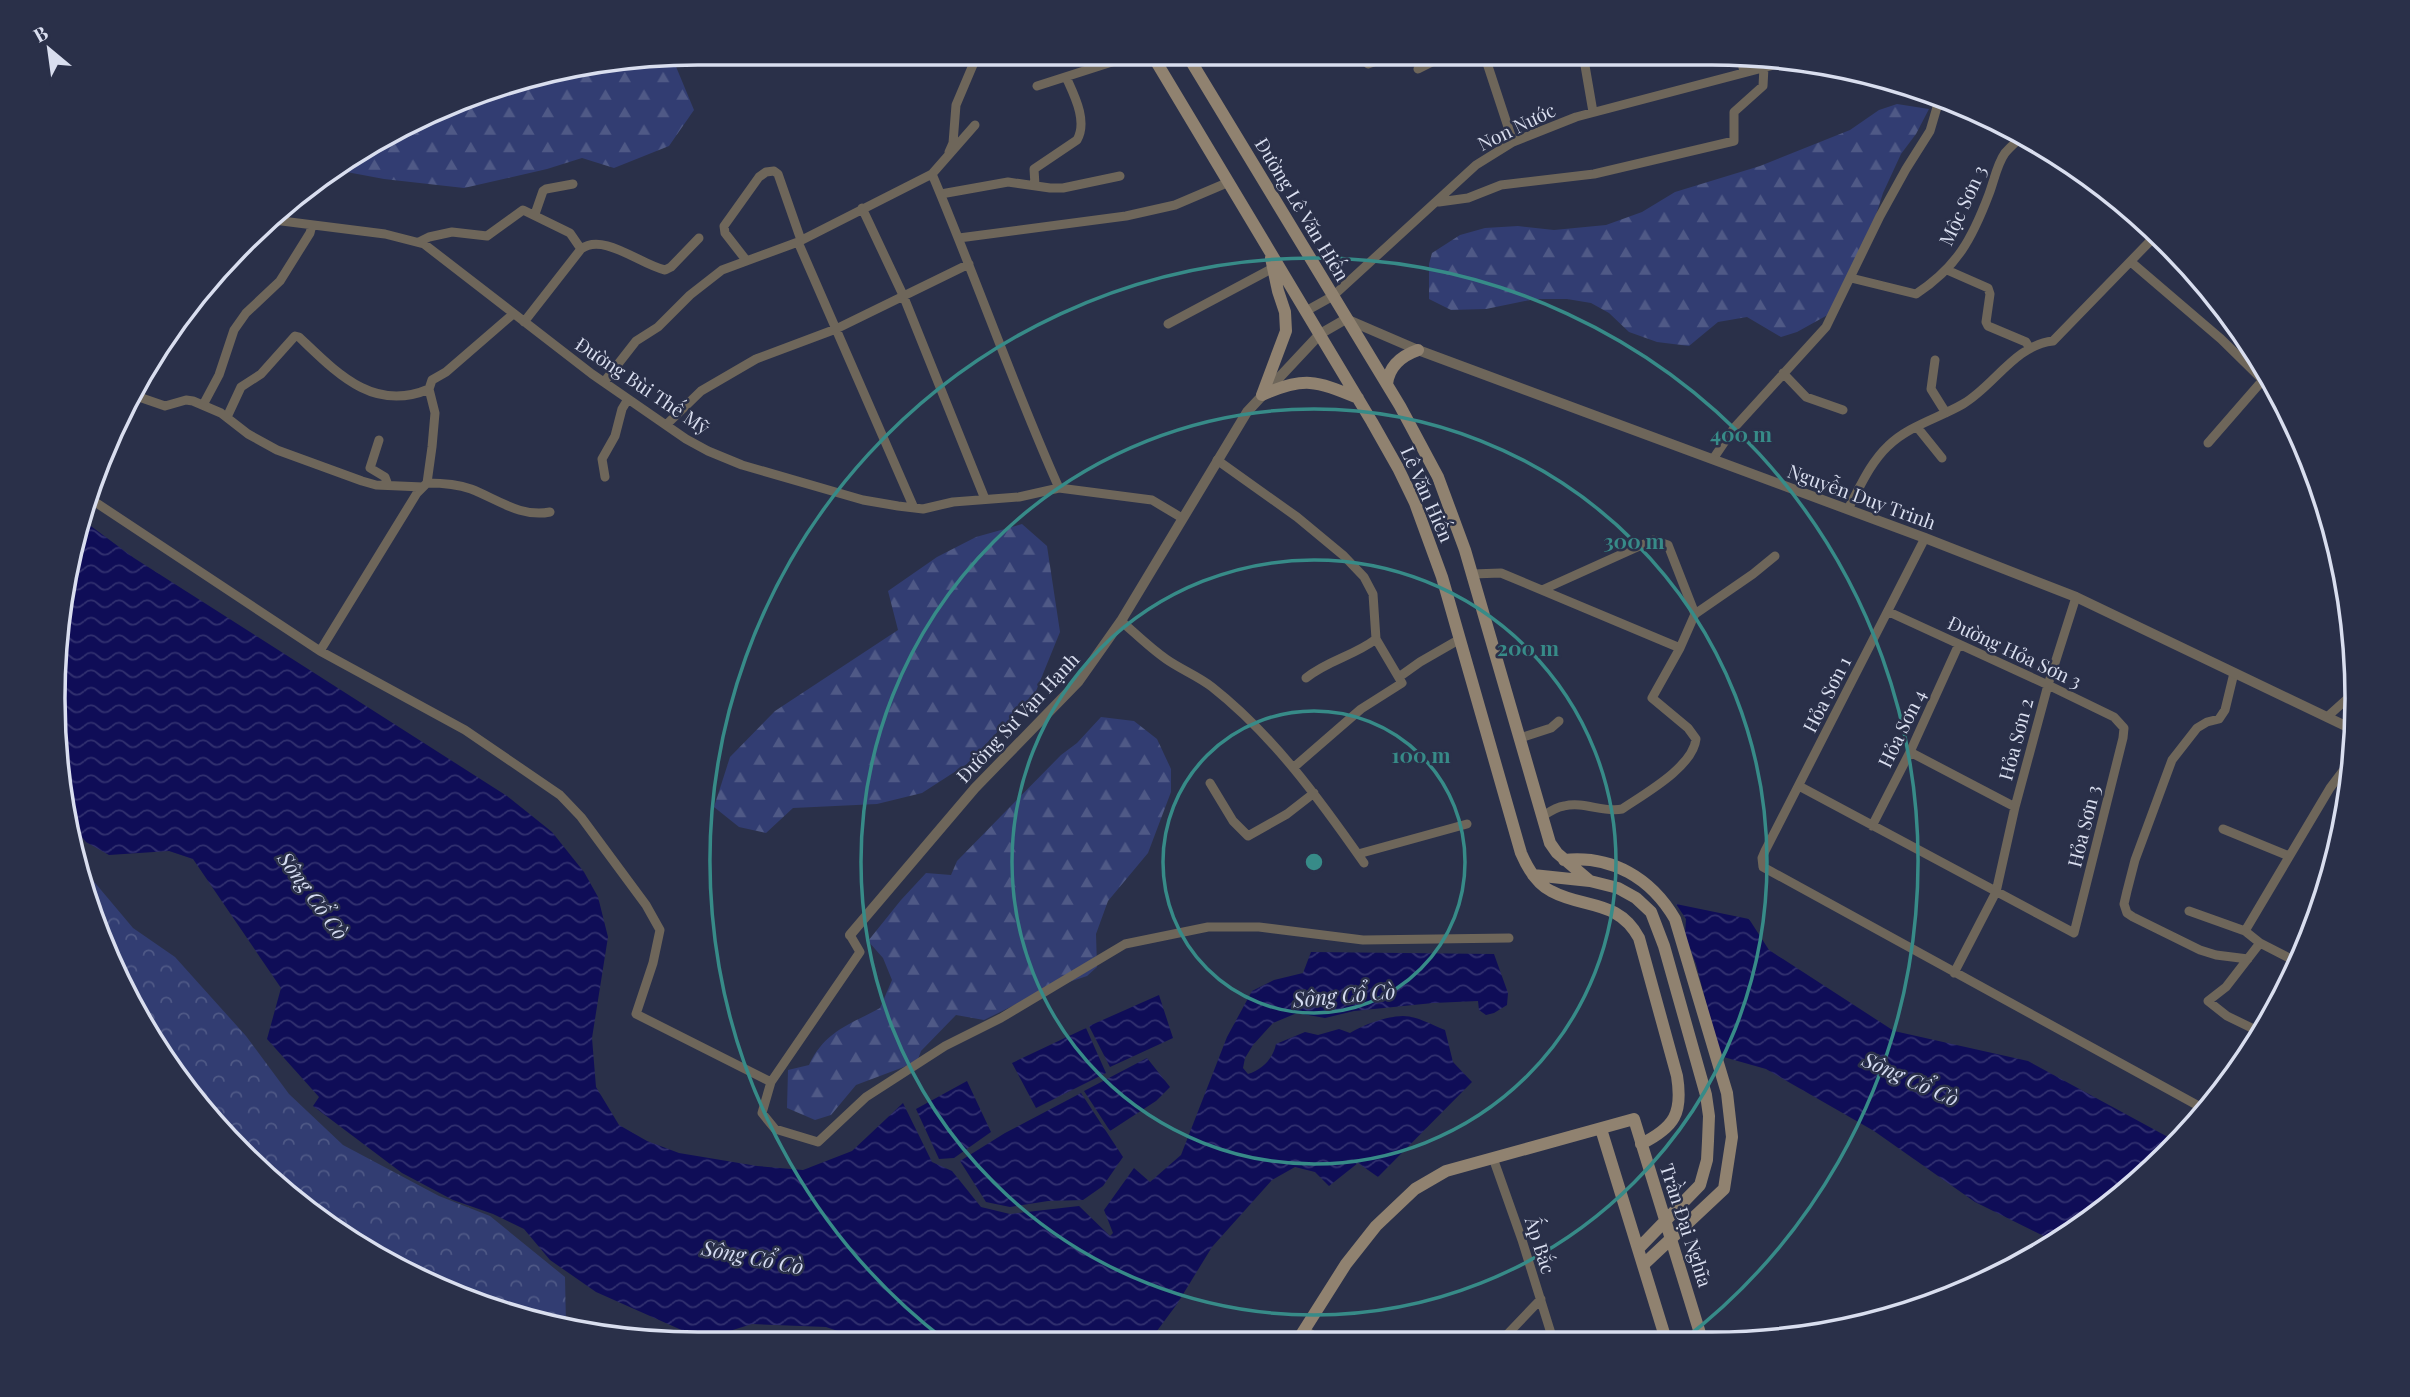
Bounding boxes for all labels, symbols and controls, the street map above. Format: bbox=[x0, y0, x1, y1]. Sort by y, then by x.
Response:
north arrow bbox=[14, 14, 84, 84]
text: B bbox=[28, 19, 52, 48]
street label: Non Nước bbox=[1473, 96, 1559, 156]
street label: Đường Lê Văn Hiến bbox=[1250, 132, 1357, 286]
street label: Mộc Sơn 3 bbox=[1932, 161, 1992, 249]
street label: Đường Bùi Thế Mỹ bbox=[571, 330, 716, 440]
text: 400 m bbox=[1710, 419, 1772, 447]
street label: Lê Văn Hiến bbox=[1395, 442, 1461, 547]
street label: Nguyễn Duy Trinh bbox=[1784, 457, 1940, 535]
text: 300 m bbox=[1603, 526, 1665, 554]
street label: Đường Hỏa Sơn 3 bbox=[1944, 609, 2086, 693]
text: 200 m bbox=[1497, 633, 1559, 661]
street label: Đường Sư Vạn Hạnh bbox=[950, 646, 1084, 788]
street label: Hỏa Sơn 1 bbox=[1796, 651, 1856, 737]
street label: Hỏa Sơn 4 bbox=[1871, 684, 1931, 772]
street label: Hỏa Sơn 2 bbox=[1992, 695, 2038, 783]
text: 100 m bbox=[1391, 740, 1451, 768]
street label: Hỏa Sơn 3 bbox=[2060, 782, 2106, 870]
water label: Sông Cổ Cò bbox=[272, 844, 356, 945]
centre of rings bbox=[1302, 850, 1326, 874]
water label: Sông Cổ Cò bbox=[1291, 976, 1396, 1013]
water label: Sông Cổ Cò bbox=[1857, 1044, 1964, 1112]
street label: Trần Đại Nghĩa bbox=[1655, 1160, 1719, 1291]
street label: Ấp Bắc bbox=[1519, 1212, 1564, 1277]
water label: Sông Cổ Cò bbox=[699, 1232, 806, 1280]

